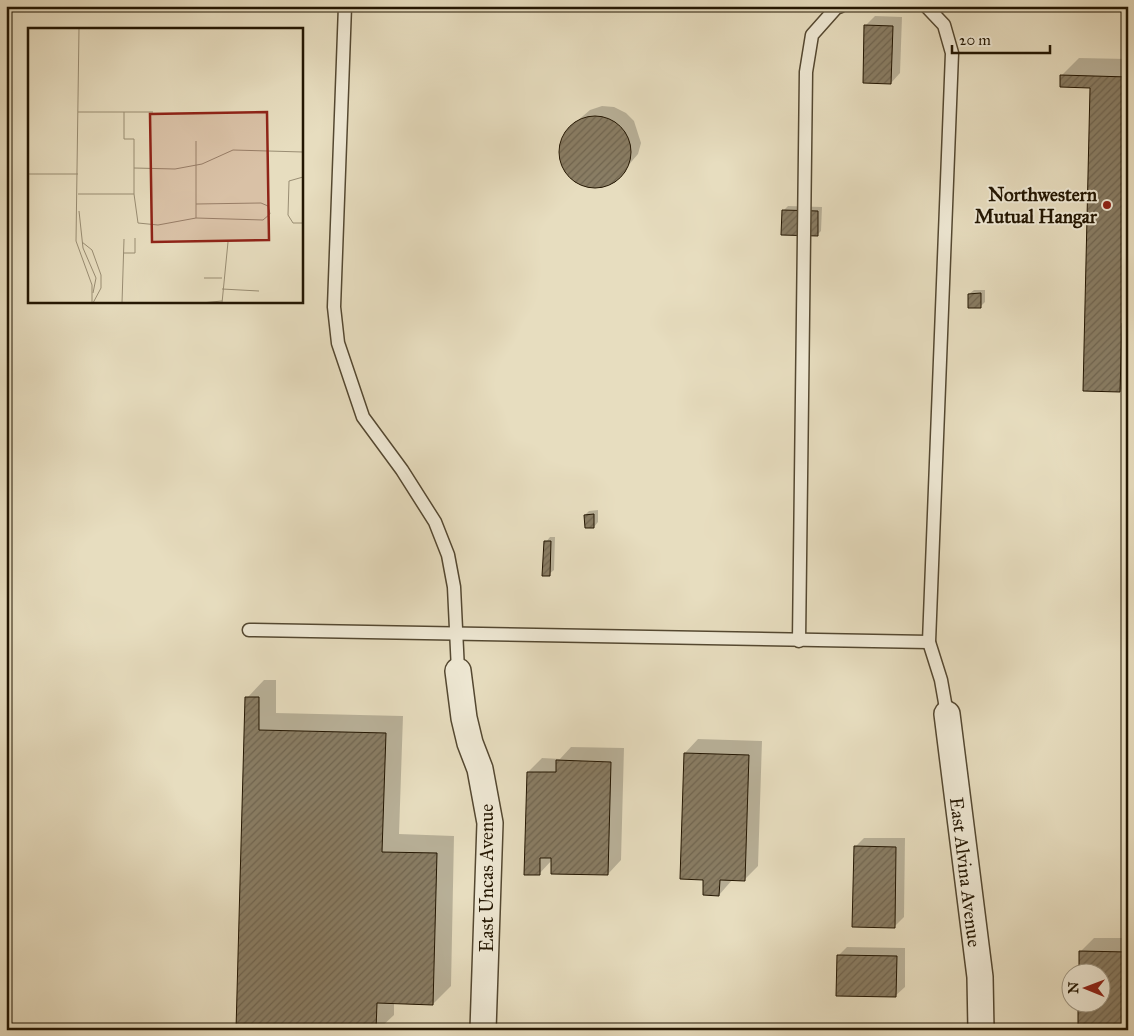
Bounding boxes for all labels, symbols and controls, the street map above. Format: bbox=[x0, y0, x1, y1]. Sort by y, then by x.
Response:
scale bar bbox=[952, 22, 1049, 54]
inset map bbox=[28, 28, 302, 302]
text: 20 m bbox=[959, 31, 991, 49]
place label: Northwestern Mutual Hangar bbox=[975, 183, 1098, 229]
marker: Northwestern Mutual Hangar bbox=[1101, 199, 1113, 211]
street label: East Alvina Avenue bbox=[945, 796, 986, 948]
street label: East Uncas Avenue bbox=[475, 804, 498, 952]
north arrow bbox=[1062, 964, 1112, 1014]
text: N bbox=[1065, 982, 1082, 994]

